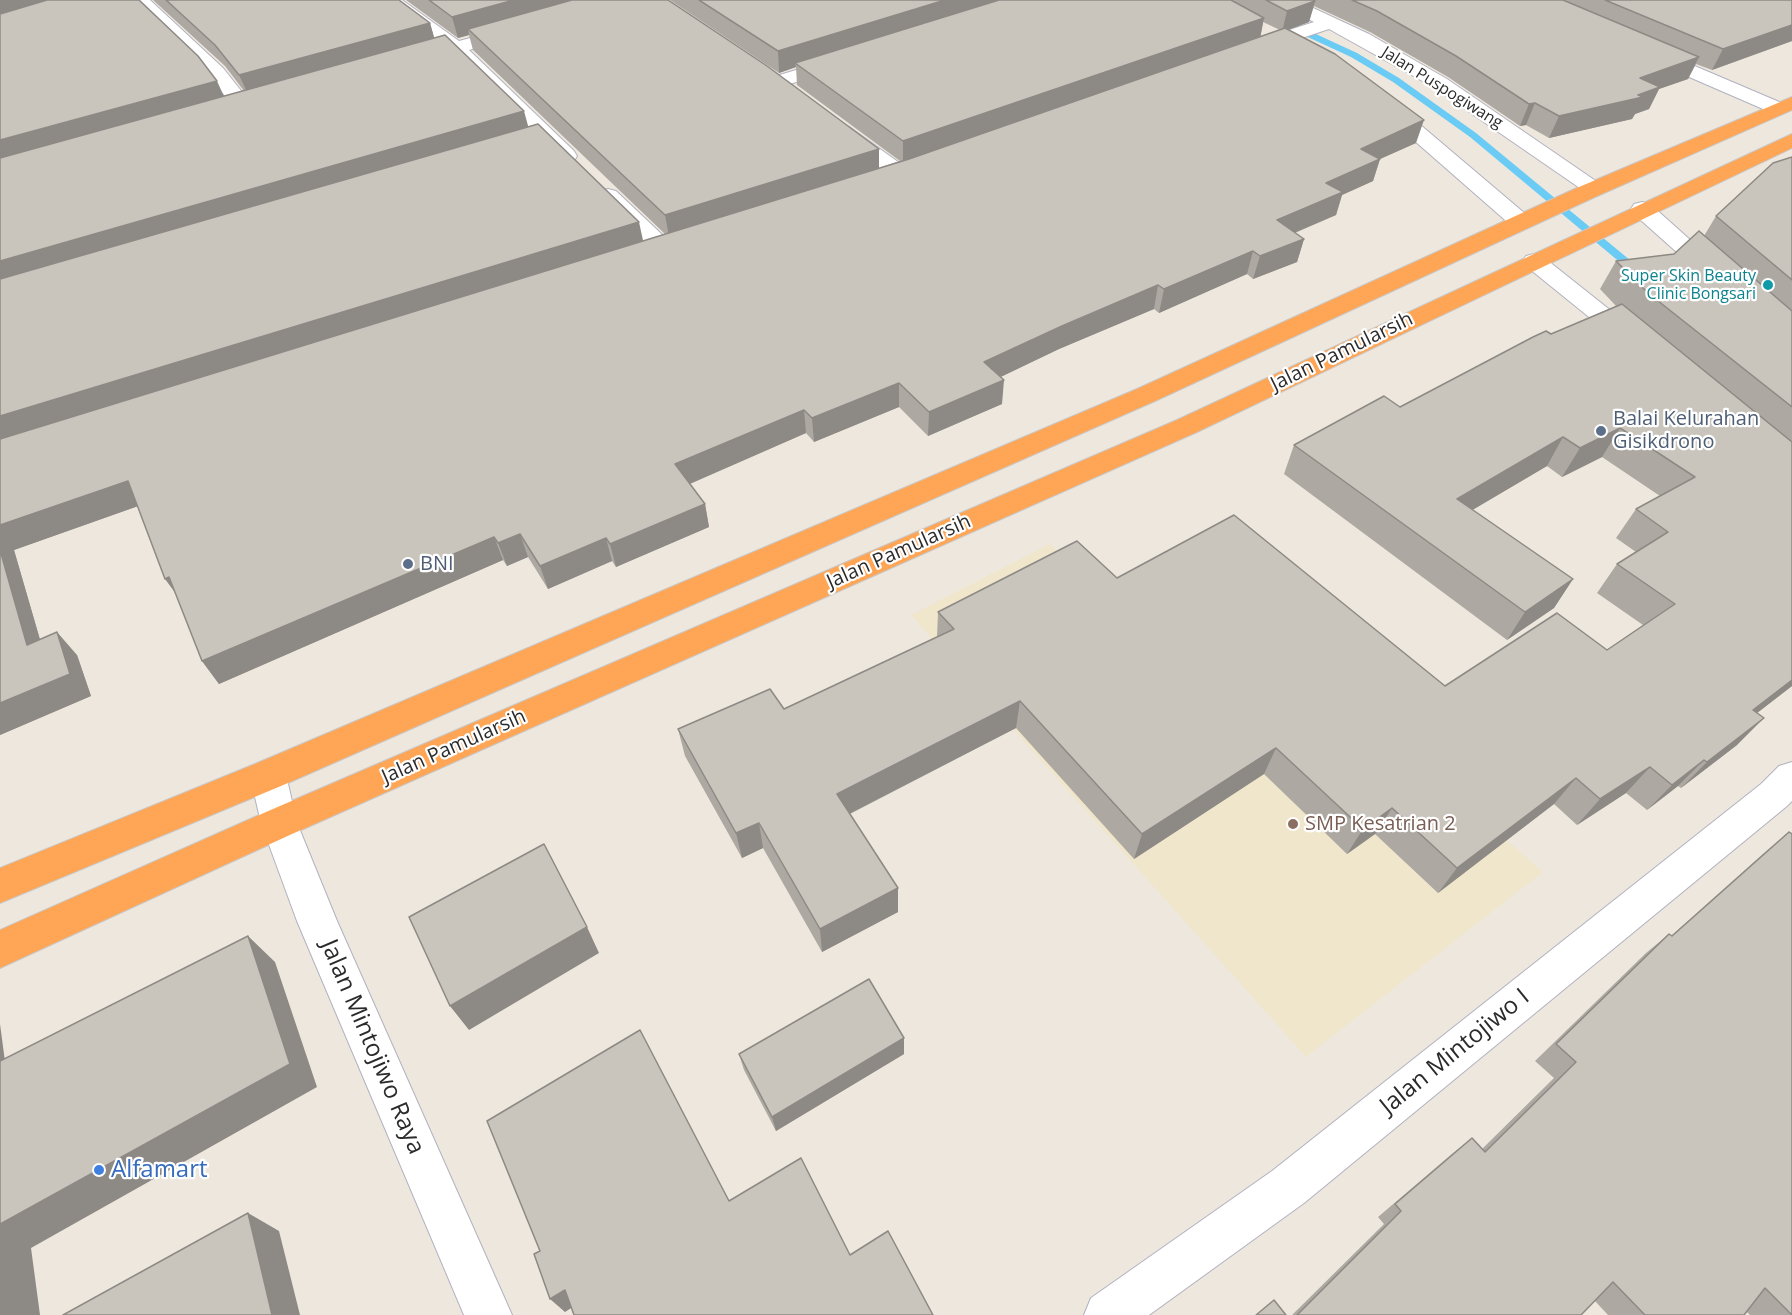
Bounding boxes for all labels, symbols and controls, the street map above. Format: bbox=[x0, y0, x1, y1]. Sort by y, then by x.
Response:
street label: Jalan Puspogiwang bbox=[1378, 43, 1506, 133]
place label: Super Skin Beauty Clinic Bongsari bbox=[1621, 266, 1756, 304]
marker: Super Skin Beauty Clinic Bongsari bbox=[1761, 278, 1775, 292]
street label: Jalan Pamularsih bbox=[1267, 307, 1417, 397]
place label: Balai Kelurahan Gisikdrono bbox=[1613, 407, 1759, 454]
marker: Balai Kelurahan Gisikdrono bbox=[1594, 424, 1608, 438]
street label: Jalan Pamularsih bbox=[823, 509, 975, 595]
place label: BNI bbox=[420, 552, 454, 576]
marker: BNI bbox=[401, 557, 415, 571]
street label: Jalan Pamularsih bbox=[378, 704, 530, 790]
place label: SMP Kesatrian 2 bbox=[1305, 812, 1456, 836]
marker: SMP Kesatrian 2 bbox=[1286, 817, 1300, 831]
street label: Jalan Mintojiwo Raya bbox=[314, 935, 430, 1159]
street label: Jalan Mintojiwo I bbox=[1375, 983, 1535, 1121]
place label: Alfamart bbox=[111, 1156, 208, 1184]
marker: Alfamart bbox=[92, 1163, 106, 1177]

